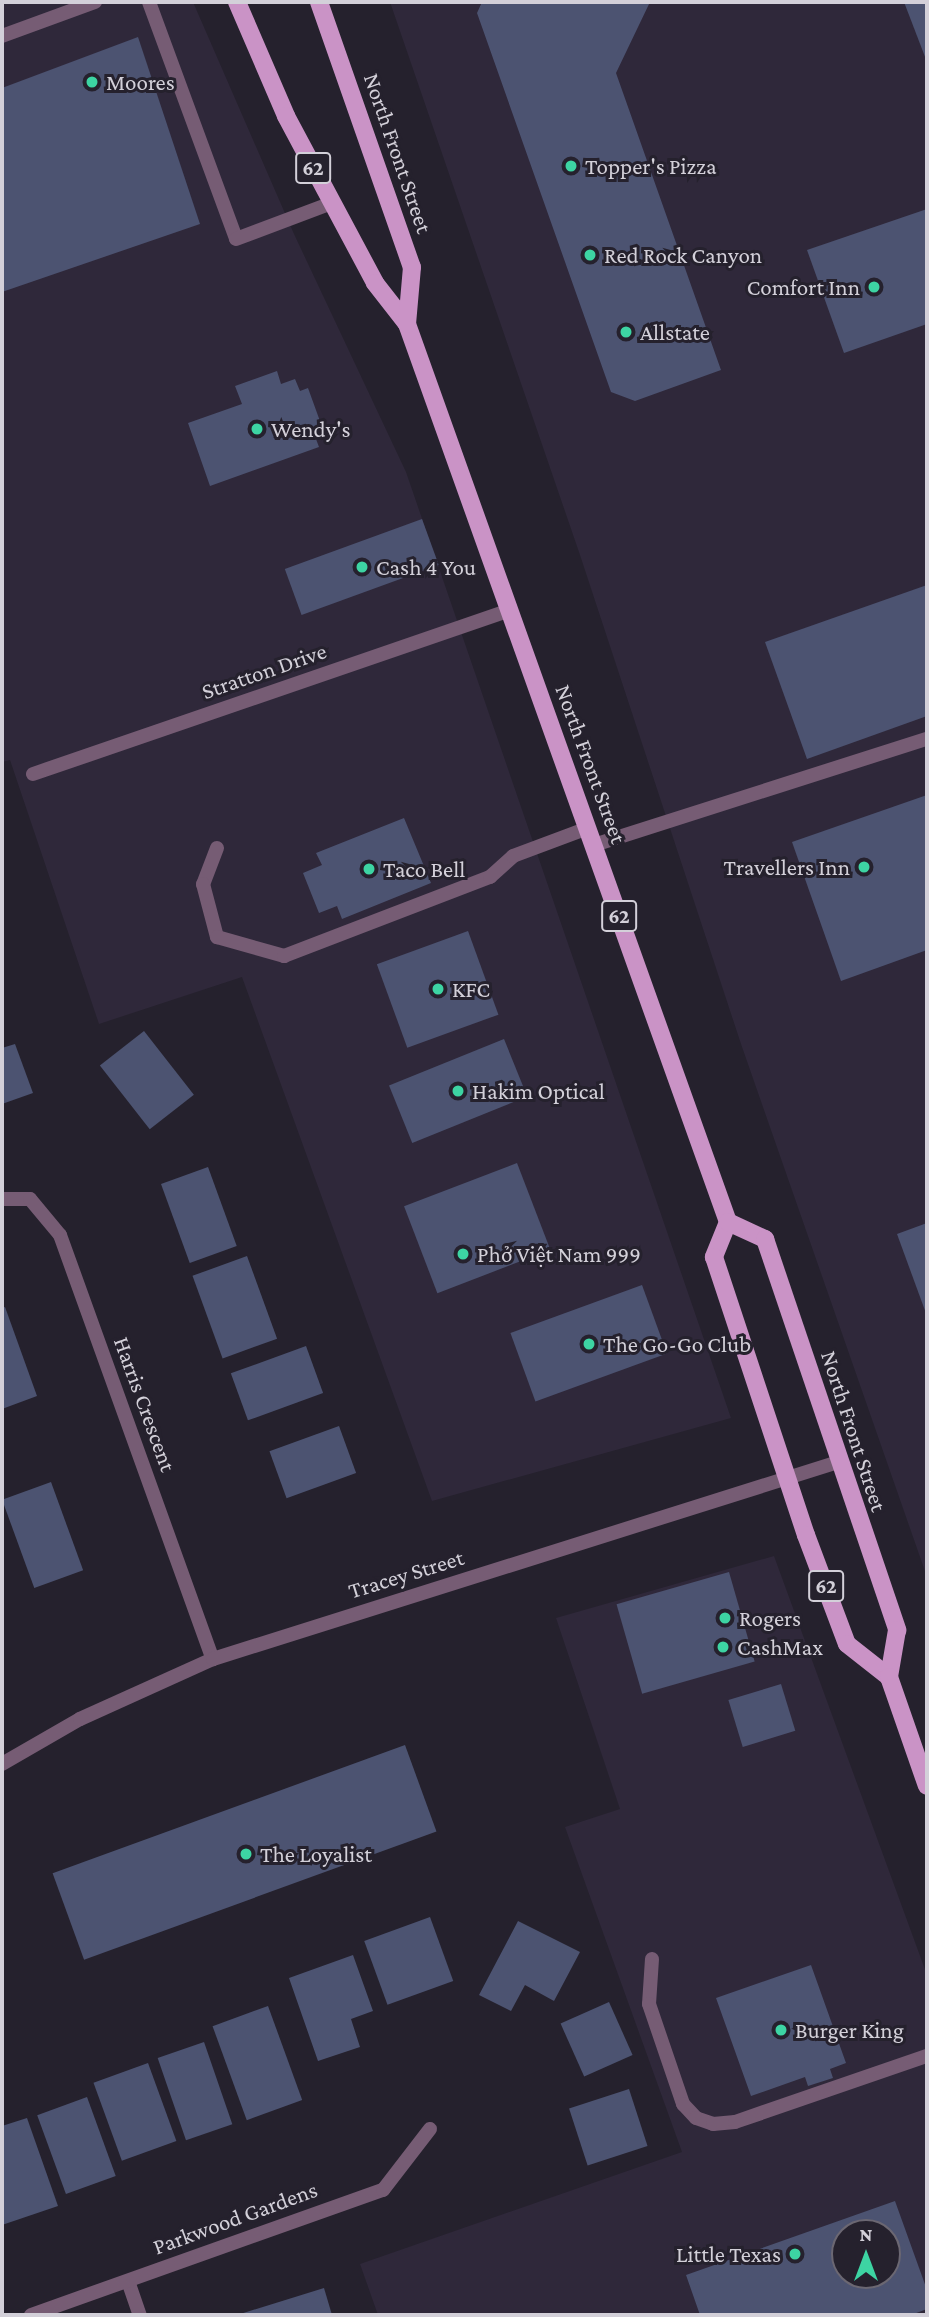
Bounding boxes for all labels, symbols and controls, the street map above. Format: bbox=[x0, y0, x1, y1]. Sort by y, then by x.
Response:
place label: Moores bbox=[106, 68, 175, 96]
street label: North Front Street bbox=[358, 69, 438, 237]
marker: Moores bbox=[84, 74, 100, 90]
road number: 62 bbox=[294, 150, 332, 186]
place label: Topper's Pizza bbox=[585, 152, 717, 180]
marker: Topper's Pizza bbox=[563, 158, 579, 174]
place label: Red Rock Canyon bbox=[604, 241, 762, 269]
marker: Red Rock Canyon bbox=[582, 247, 598, 263]
place label: Comfort Inn bbox=[747, 273, 860, 301]
marker: Comfort Inn bbox=[866, 279, 882, 295]
place label: Allstate bbox=[640, 318, 710, 346]
marker: Allstate bbox=[618, 324, 634, 340]
place label: Wendy's bbox=[271, 415, 351, 443]
marker: Wendy's bbox=[249, 421, 265, 437]
place label: Cash 4 You bbox=[376, 553, 476, 581]
marker: Cash 4 You bbox=[354, 559, 370, 575]
street label: Stratton Drive bbox=[198, 637, 330, 705]
street label: North Front Street bbox=[549, 681, 633, 847]
place label: Travellers Inn bbox=[724, 853, 850, 881]
place label: Taco Bell bbox=[383, 855, 465, 883]
marker: Travellers Inn bbox=[856, 859, 872, 875]
marker: Taco Bell bbox=[361, 861, 377, 877]
road number: 62 bbox=[600, 898, 638, 934]
place label: KFC bbox=[452, 975, 490, 1003]
marker: KFC bbox=[430, 981, 446, 997]
place label: Hakim Optical bbox=[472, 1077, 605, 1105]
marker: Hakim Optical bbox=[450, 1083, 466, 1099]
place label: Phở Việt Nam 999 bbox=[477, 1240, 641, 1268]
marker: Phở Việt Nam 999 bbox=[455, 1246, 471, 1262]
place label: The Go-Go Club bbox=[603, 1330, 751, 1358]
street label: Harris Crescent bbox=[108, 1333, 182, 1475]
marker: The Go-Go Club bbox=[581, 1336, 597, 1352]
street label: North Front Street bbox=[815, 1347, 893, 1515]
street label: Tracey Street bbox=[345, 1543, 467, 1605]
road number: 62 bbox=[807, 1568, 845, 1604]
place label: Rogers bbox=[739, 1604, 801, 1632]
marker: Rogers bbox=[717, 1610, 733, 1626]
place label: CashMax bbox=[737, 1633, 823, 1661]
marker: CashMax bbox=[715, 1639, 731, 1655]
place label: The Loyalist bbox=[260, 1840, 372, 1868]
marker: The Loyalist bbox=[238, 1846, 254, 1862]
place label: Burger King bbox=[795, 2016, 904, 2044]
marker: Burger King bbox=[773, 2022, 789, 2038]
street label: Parkwood Gardens bbox=[149, 2175, 321, 2261]
north arrow bbox=[831, 2219, 901, 2289]
text: N bbox=[860, 2224, 872, 2245]
place label: Little Texas bbox=[676, 2240, 781, 2268]
marker: Little Texas bbox=[787, 2246, 803, 2262]

